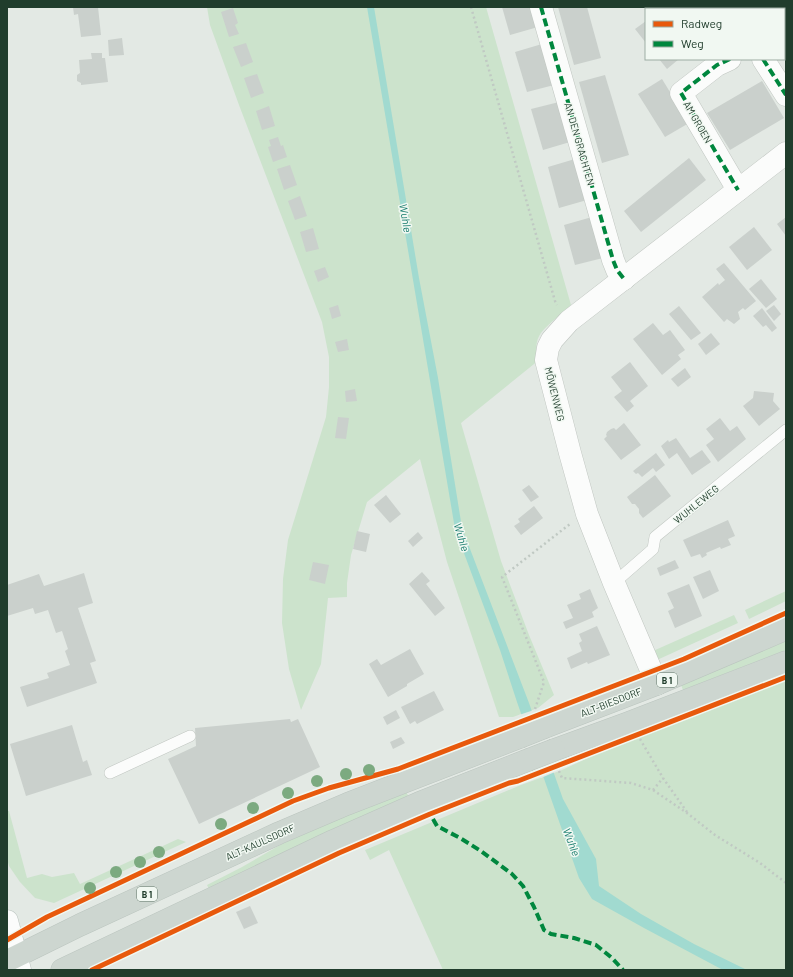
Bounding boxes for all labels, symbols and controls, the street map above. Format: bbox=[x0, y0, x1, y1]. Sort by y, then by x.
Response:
legend bbox=[645, 8, 785, 60]
text: Radweg bbox=[681, 16, 722, 30]
text: Weg bbox=[681, 36, 704, 50]
street label: AM GROEN bbox=[681, 99, 715, 145]
street label: AN DEN GRACHTEN bbox=[562, 101, 598, 187]
water label: Wuhle bbox=[397, 203, 415, 234]
street label: MÖWENWEG bbox=[542, 366, 568, 422]
street label: WUHLEWEG bbox=[671, 482, 721, 526]
water label: Wuhle bbox=[452, 521, 473, 553]
road number: B 1 bbox=[657, 673, 677, 687]
street label: ALT-BIESDORF bbox=[579, 685, 644, 719]
street label: ALT-KAULSDORF bbox=[224, 821, 297, 863]
water label: Wuhle bbox=[561, 826, 583, 858]
road number: B 1 bbox=[137, 887, 157, 901]

